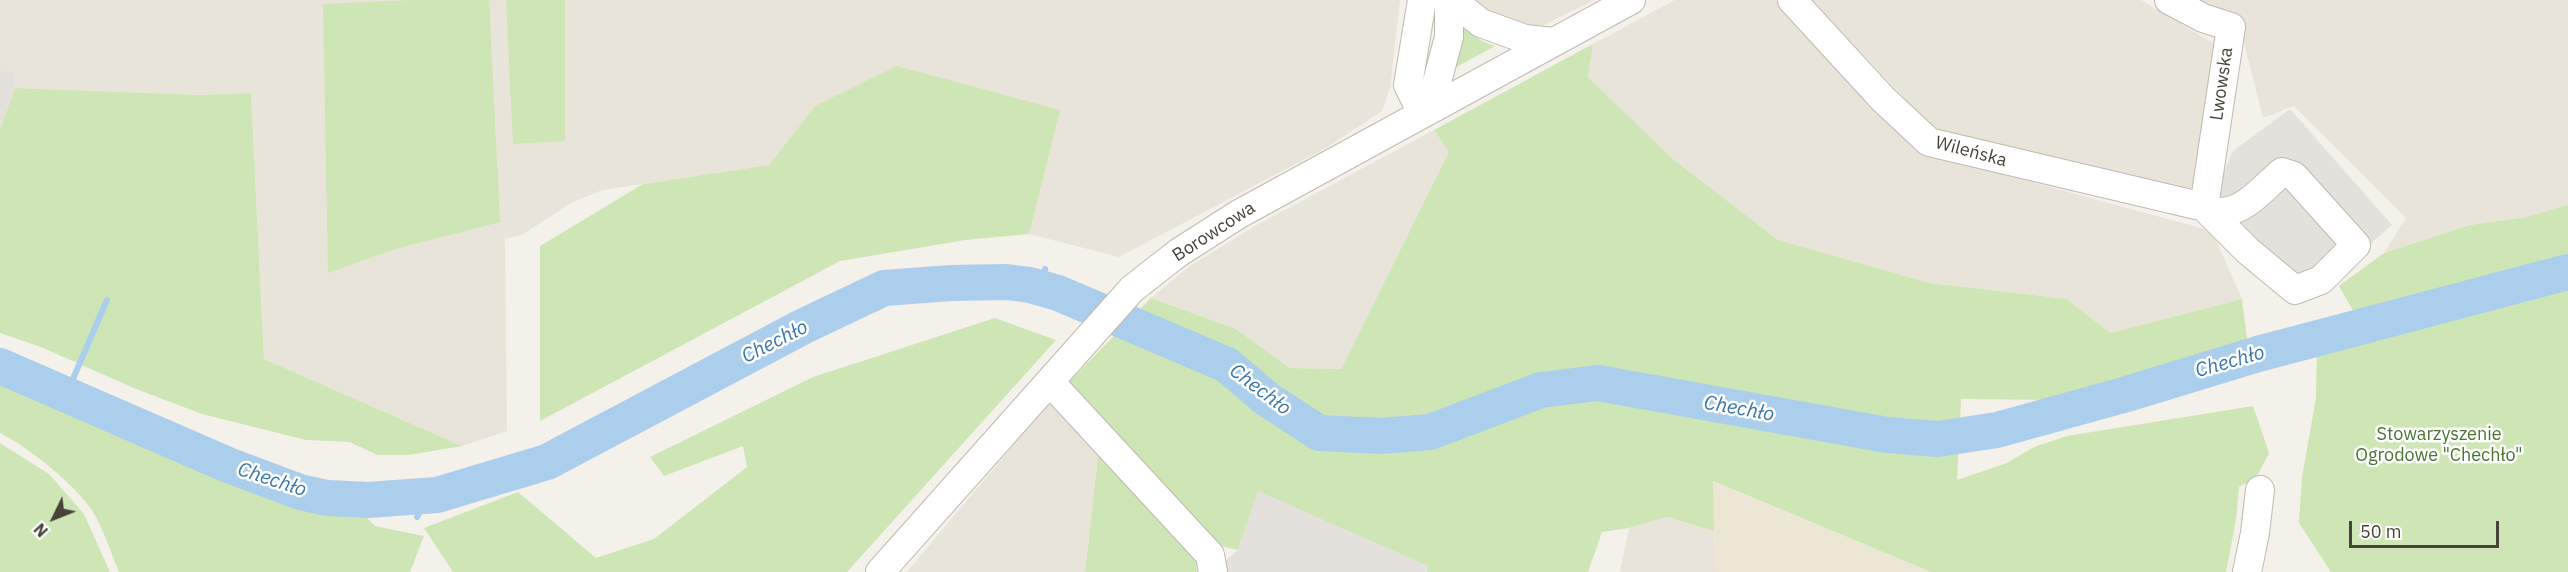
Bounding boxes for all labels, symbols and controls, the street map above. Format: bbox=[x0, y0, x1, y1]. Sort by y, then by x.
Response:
street label: Lwowska bbox=[2206, 46, 2238, 122]
street label: Wileńska bbox=[1933, 132, 2009, 172]
street label: Borowcowa bbox=[1169, 197, 1259, 267]
water label: Chechło bbox=[738, 315, 812, 369]
water label: Chechło bbox=[2193, 341, 2267, 383]
water label: Chechło bbox=[1224, 359, 1296, 421]
water label: Chechło bbox=[1702, 391, 1776, 427]
park label: Stowarzyszenie Ogrodowe "Chechło" bbox=[2355, 424, 2523, 466]
water label: Chechło bbox=[235, 458, 309, 502]
north arrow bbox=[24, 488, 84, 548]
scale bar bbox=[2352, 509, 2502, 547]
text: N bbox=[30, 519, 52, 541]
text: 50 m bbox=[2360, 520, 2402, 543]

